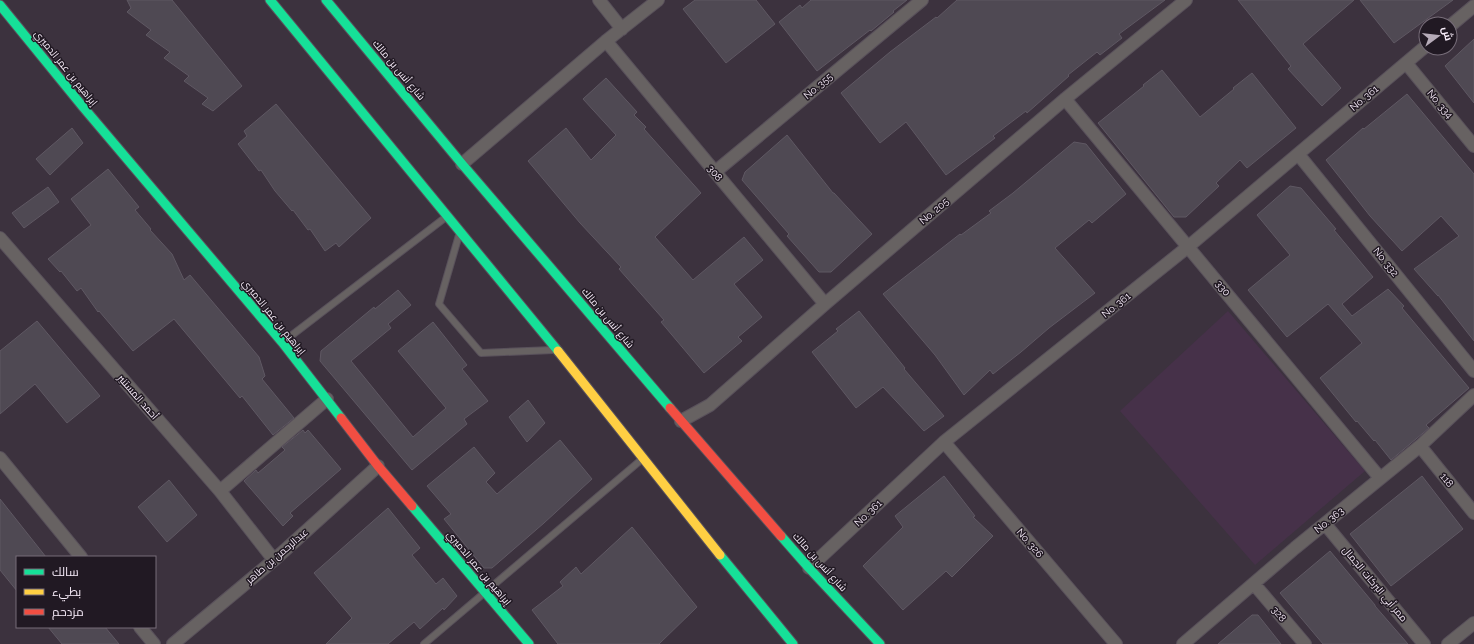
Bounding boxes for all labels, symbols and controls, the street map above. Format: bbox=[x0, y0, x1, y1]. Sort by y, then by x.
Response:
north arrow bbox=[1418, 16, 1458, 56]
text: ش bbox=[1439, 25, 1455, 42]
street label: إبراهيم بن عمر الدميري bbox=[31, 28, 100, 109]
street label: شارع أنس بن مالك bbox=[370, 37, 428, 103]
street label: No. 355 bbox=[801, 70, 835, 101]
street label: No. 361 bbox=[1348, 83, 1381, 113]
street label: No. 334 bbox=[1425, 87, 1455, 121]
street label: 308 bbox=[705, 163, 725, 183]
street label: No. 205 bbox=[917, 195, 951, 226]
street label: No. 332 bbox=[1371, 245, 1401, 279]
street label: إبراهيم بن عمر الدميري bbox=[239, 277, 308, 358]
street label: 330 bbox=[1213, 278, 1233, 298]
street label: شارع أنس بن مالك bbox=[579, 285, 637, 351]
street label: No. 361 bbox=[1100, 290, 1133, 320]
street label: أحمد المستنير bbox=[115, 371, 161, 422]
street label: 118 bbox=[1438, 471, 1456, 489]
street label: No. 361 bbox=[852, 497, 885, 528]
street label: No. 363 bbox=[1312, 505, 1346, 535]
street label: عبدالرحمن بن طاهر bbox=[243, 526, 311, 587]
street label: No. 326 bbox=[1015, 526, 1045, 560]
street label: إبراهيم بن عمر الدميري bbox=[443, 529, 514, 609]
street label: شارع أنس بن مالك bbox=[790, 530, 850, 594]
street label: ممر أبي البركات الجمال bbox=[1339, 544, 1410, 625]
legend bbox=[16, 556, 156, 628]
text: سالك bbox=[52, 565, 79, 579]
text: بطيء bbox=[52, 585, 81, 602]
street label: 328 bbox=[1269, 604, 1289, 624]
text: مزدحم bbox=[52, 605, 84, 620]

